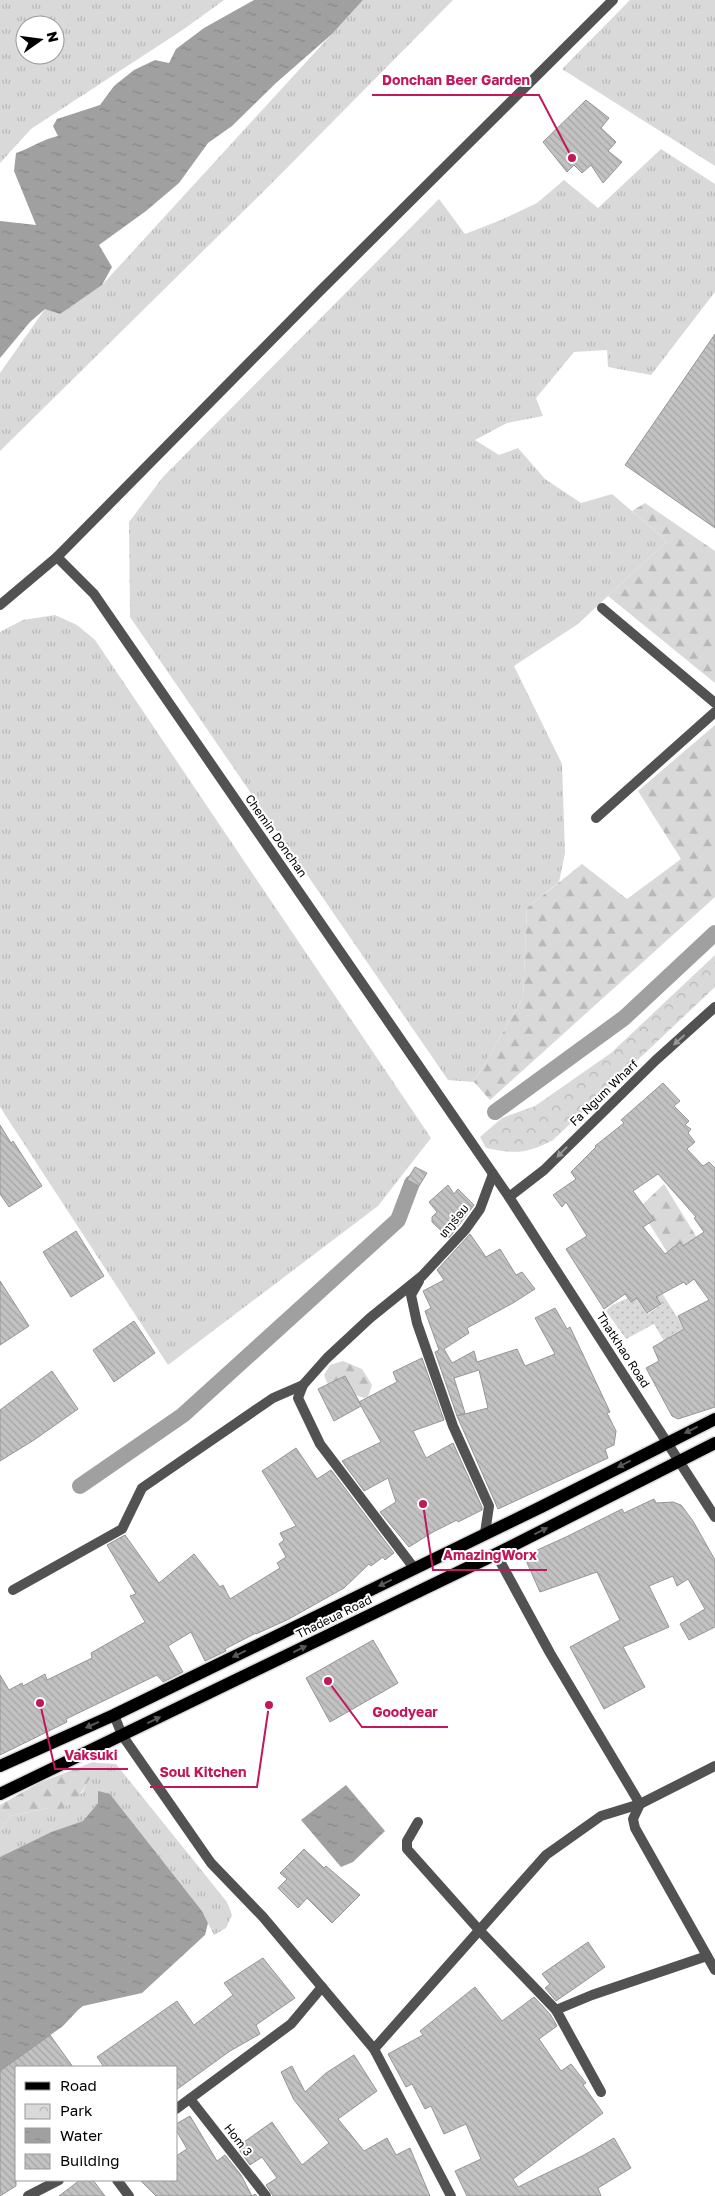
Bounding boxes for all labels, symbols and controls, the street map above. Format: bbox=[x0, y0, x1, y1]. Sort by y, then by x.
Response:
north arrow bbox=[15, 15, 65, 65]
text: N bbox=[44, 30, 63, 44]
callout: Donchan Beer Garden bbox=[372, 66, 539, 95]
text: Donchan Beer Garden bbox=[382, 71, 530, 88]
street label: Chemin Donchan bbox=[242, 791, 311, 880]
one-way arrow bbox=[673, 1034, 686, 1045]
street label: Fa Ngum Wharf bbox=[566, 1056, 641, 1129]
one-way arrow bbox=[556, 1146, 568, 1158]
street label: ທາງຮ່ອມ bbox=[435, 1201, 472, 1241]
street label: Thatkhao Road bbox=[593, 1309, 653, 1390]
one-way arrow bbox=[684, 1426, 698, 1434]
one-way arrow bbox=[617, 1460, 632, 1468]
one-way arrow bbox=[533, 1527, 548, 1535]
callout: AmazingWorx bbox=[433, 1541, 547, 1570]
text: AmazingWorx bbox=[443, 1546, 537, 1563]
one-way arrow bbox=[378, 1579, 392, 1587]
street label: Thadeua Road bbox=[293, 1592, 374, 1641]
one-way arrow bbox=[293, 1645, 307, 1653]
one-way arrow bbox=[232, 1650, 246, 1658]
callout: Goodyear bbox=[362, 1698, 448, 1727]
text: Goodyear bbox=[372, 1703, 438, 1720]
one-way arrow bbox=[147, 1716, 161, 1724]
one-way arrow bbox=[85, 1721, 99, 1729]
callout: Vaksuki bbox=[55, 1740, 128, 1769]
text: Vaksuki bbox=[64, 1746, 118, 1763]
callout: Soul Kitchen bbox=[150, 1758, 257, 1787]
text: Soul Kitchen bbox=[159, 1763, 247, 1780]
legend bbox=[15, 2066, 178, 2181]
text: Road bbox=[60, 2076, 97, 2094]
text: Park bbox=[60, 2101, 93, 2119]
street label: Hom 3 bbox=[221, 2121, 256, 2159]
text: Water bbox=[60, 2126, 103, 2144]
text: Building bbox=[60, 2151, 120, 2169]

